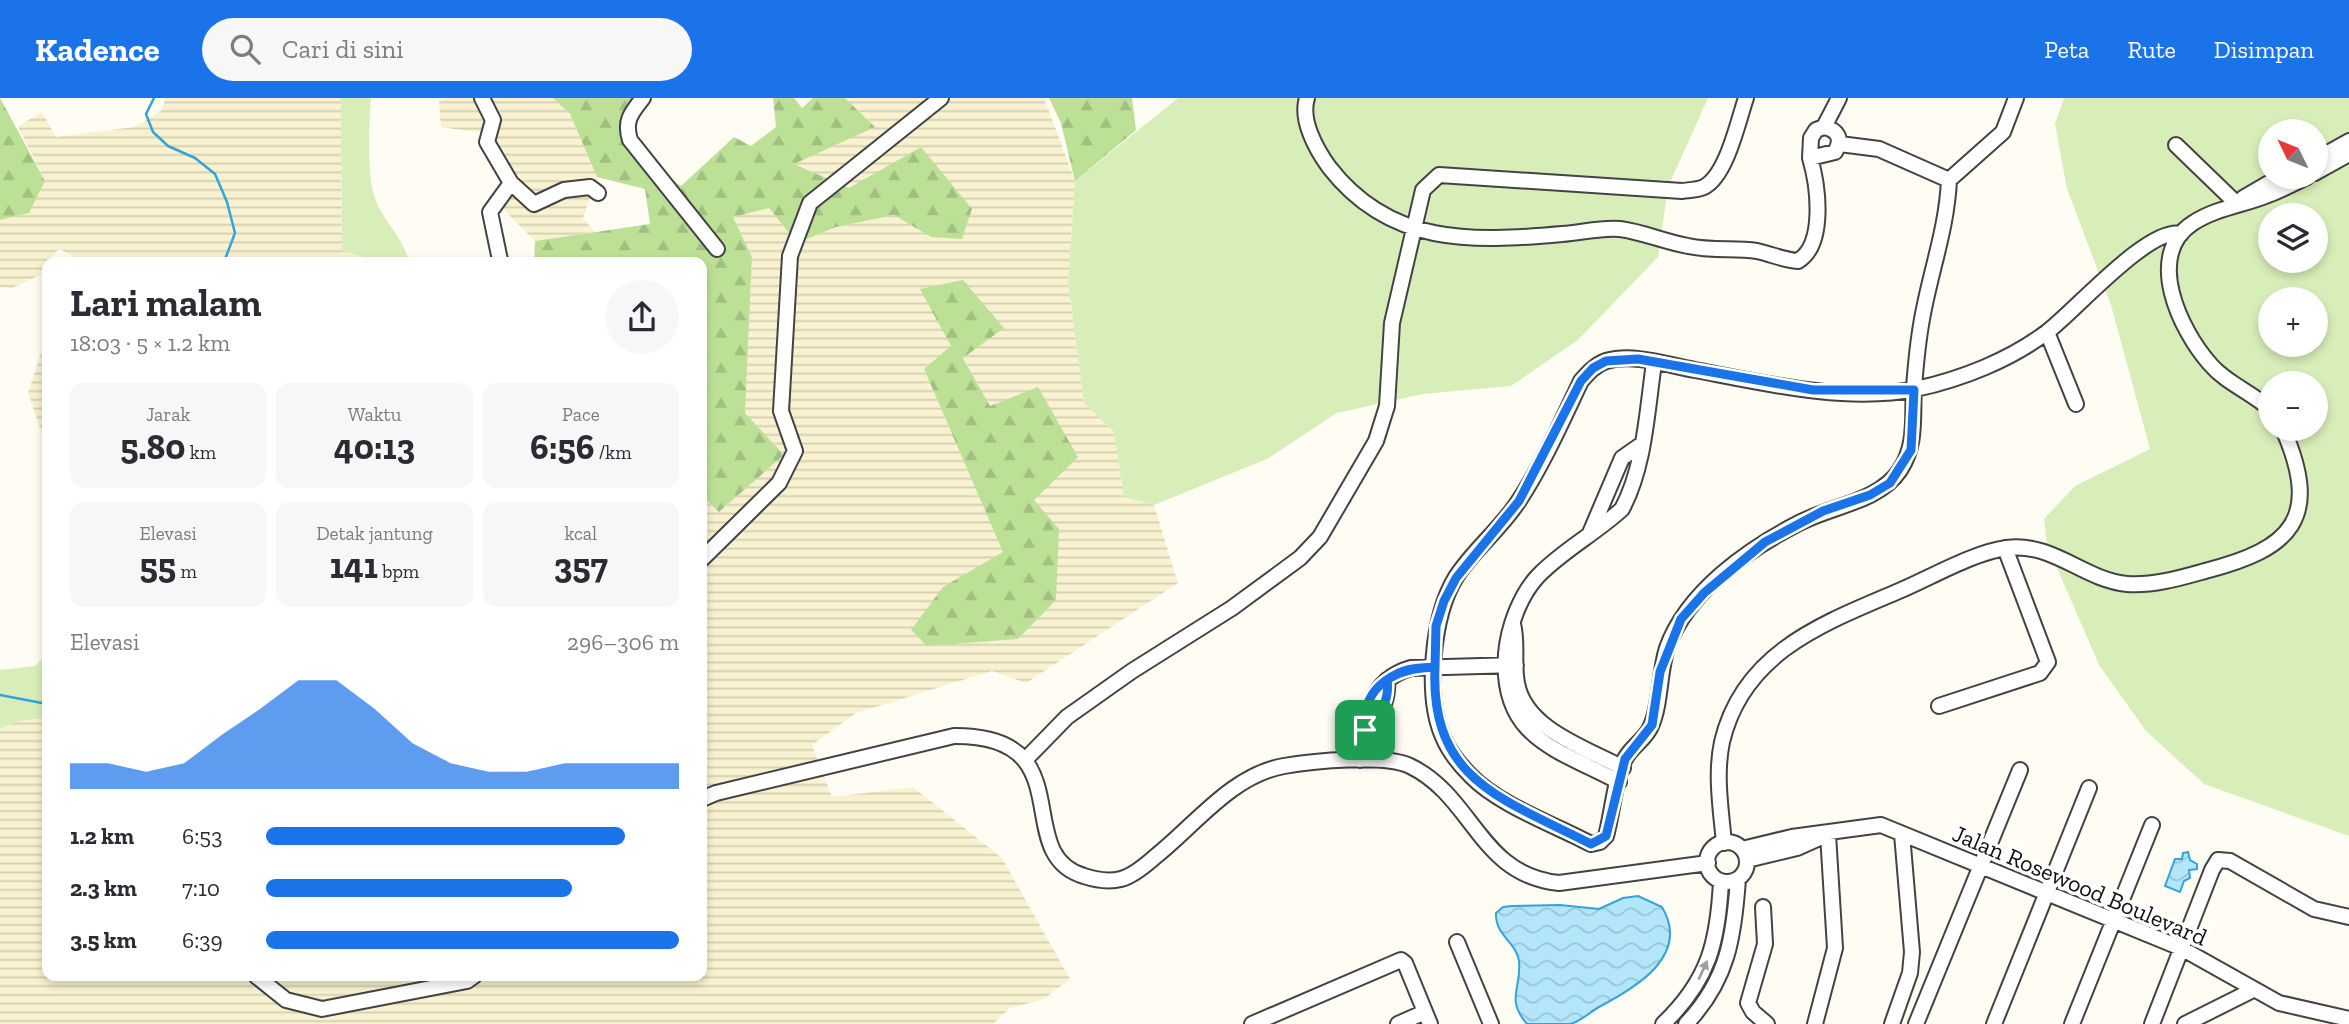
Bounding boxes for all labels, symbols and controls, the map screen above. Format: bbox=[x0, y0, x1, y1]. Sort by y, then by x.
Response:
search box bbox=[202, 18, 692, 81]
text: Kadence bbox=[35, 30, 160, 69]
icon: search bbox=[226, 30, 264, 68]
text: Cari di sini bbox=[282, 33, 404, 65]
text: Peta bbox=[2044, 35, 2089, 64]
text: Rute bbox=[2127, 35, 2176, 64]
text: Disimpan bbox=[2214, 35, 2314, 64]
north arrow bbox=[2258, 119, 2328, 189]
map controls bbox=[2258, 119, 2328, 441]
button: layers bbox=[2258, 203, 2328, 273]
text: Lari malam bbox=[70, 280, 262, 326]
button: share bbox=[605, 280, 679, 354]
button: + bbox=[2258, 287, 2328, 357]
text: 18:03 · 5 × 1.2 km bbox=[70, 329, 230, 357]
button: − bbox=[2258, 371, 2328, 441]
text: Jarak bbox=[146, 403, 190, 426]
text: Waktu bbox=[348, 403, 401, 426]
text: Pace bbox=[562, 403, 600, 426]
text: 5.80 bbox=[120, 426, 186, 468]
text: 40:13 bbox=[334, 426, 415, 468]
text: 6:56 bbox=[530, 426, 595, 468]
text: km bbox=[186, 441, 216, 464]
text: /km bbox=[595, 441, 632, 464]
text: Elevasi bbox=[140, 522, 197, 545]
text: Detak jantung bbox=[316, 522, 433, 545]
text: kcal bbox=[565, 522, 597, 545]
text: 55 bbox=[140, 545, 176, 587]
text: 141 bbox=[330, 545, 378, 587]
text: 357 bbox=[554, 545, 608, 587]
text: m bbox=[176, 560, 197, 583]
text: bpm bbox=[378, 560, 419, 583]
text: Elevasi bbox=[70, 628, 139, 656]
text: 296–306 m bbox=[567, 628, 679, 656]
pin bbox=[1335, 700, 1395, 760]
icon: arrive bbox=[1346, 711, 1384, 749]
street label: Jalan Rosewood Boulevard bbox=[1948, 818, 2212, 952]
text: 1.2 km bbox=[70, 822, 134, 850]
text: 6:53 bbox=[182, 822, 222, 850]
text: 2.3 km bbox=[70, 874, 137, 902]
text: 7:10 bbox=[182, 874, 220, 902]
text: 3.5 km bbox=[70, 926, 137, 954]
text: 6:39 bbox=[182, 926, 223, 954]
one-way arrow bbox=[1697, 960, 1709, 980]

